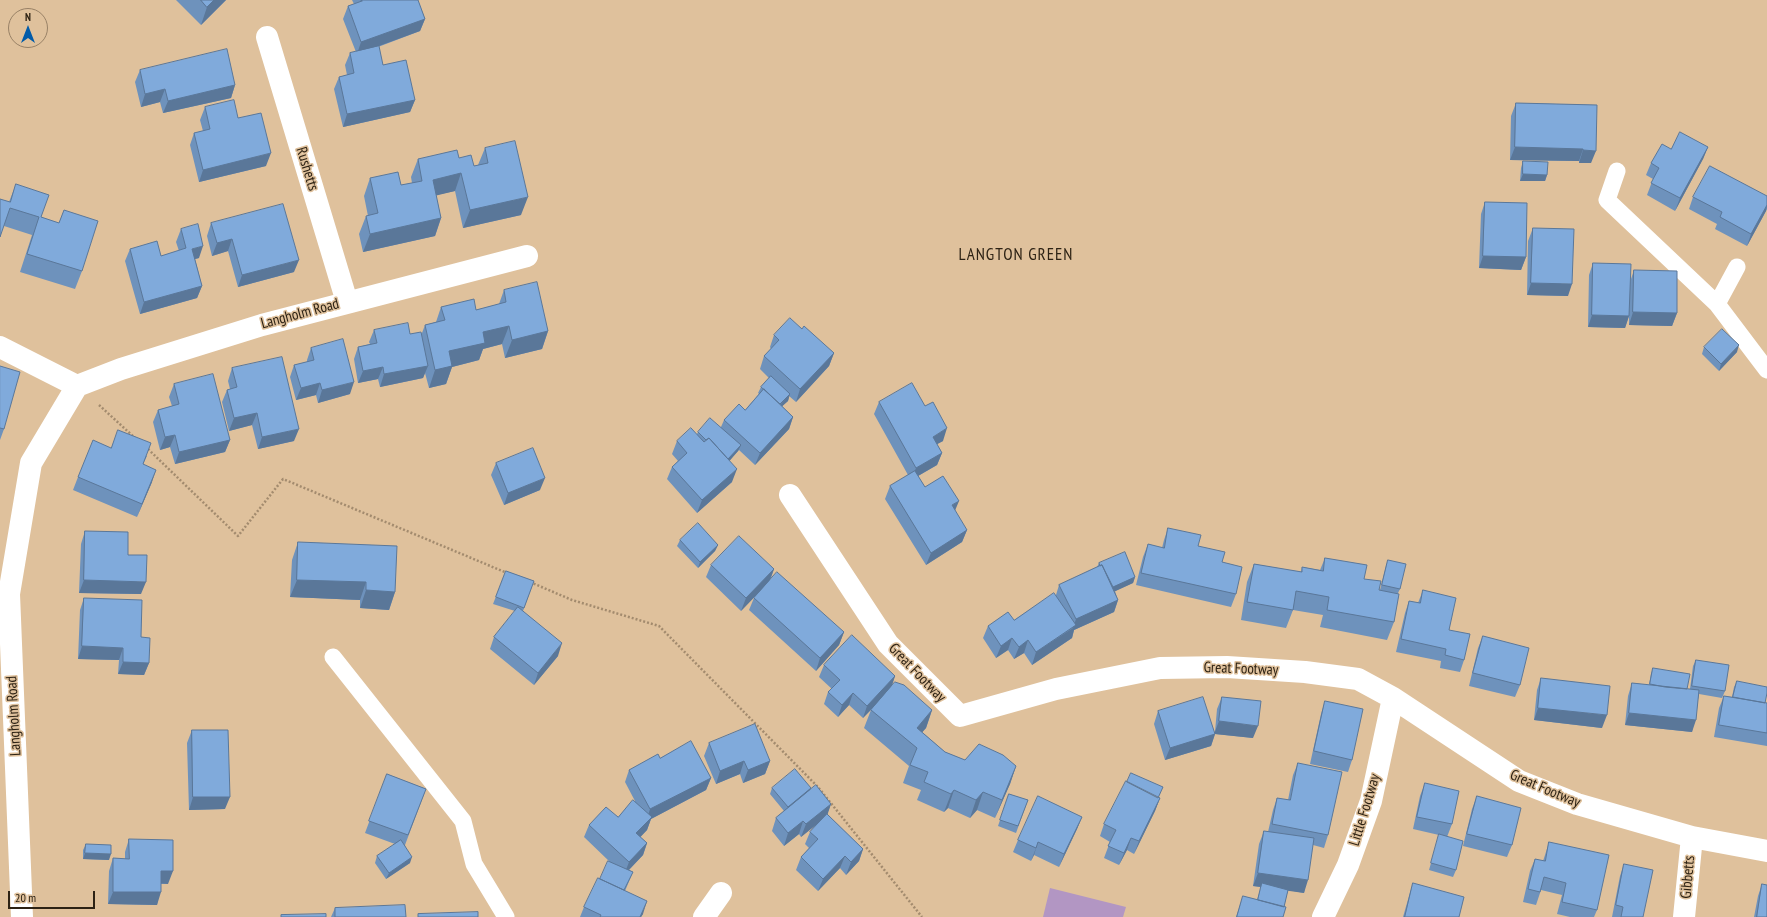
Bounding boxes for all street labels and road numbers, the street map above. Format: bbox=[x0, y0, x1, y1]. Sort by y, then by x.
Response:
street label: Rushetts bbox=[292, 145, 322, 193]
street label: Langholm Road bbox=[259, 295, 341, 333]
street label: Great Footway bbox=[885, 640, 949, 706]
street label: Great Footway bbox=[1203, 659, 1279, 679]
street label: Langholm Road bbox=[3, 675, 25, 757]
street label: Great Footway bbox=[1507, 766, 1583, 812]
street label: Little Footway bbox=[1346, 772, 1384, 848]
street label: Gibbetts bbox=[1677, 855, 1699, 899]

